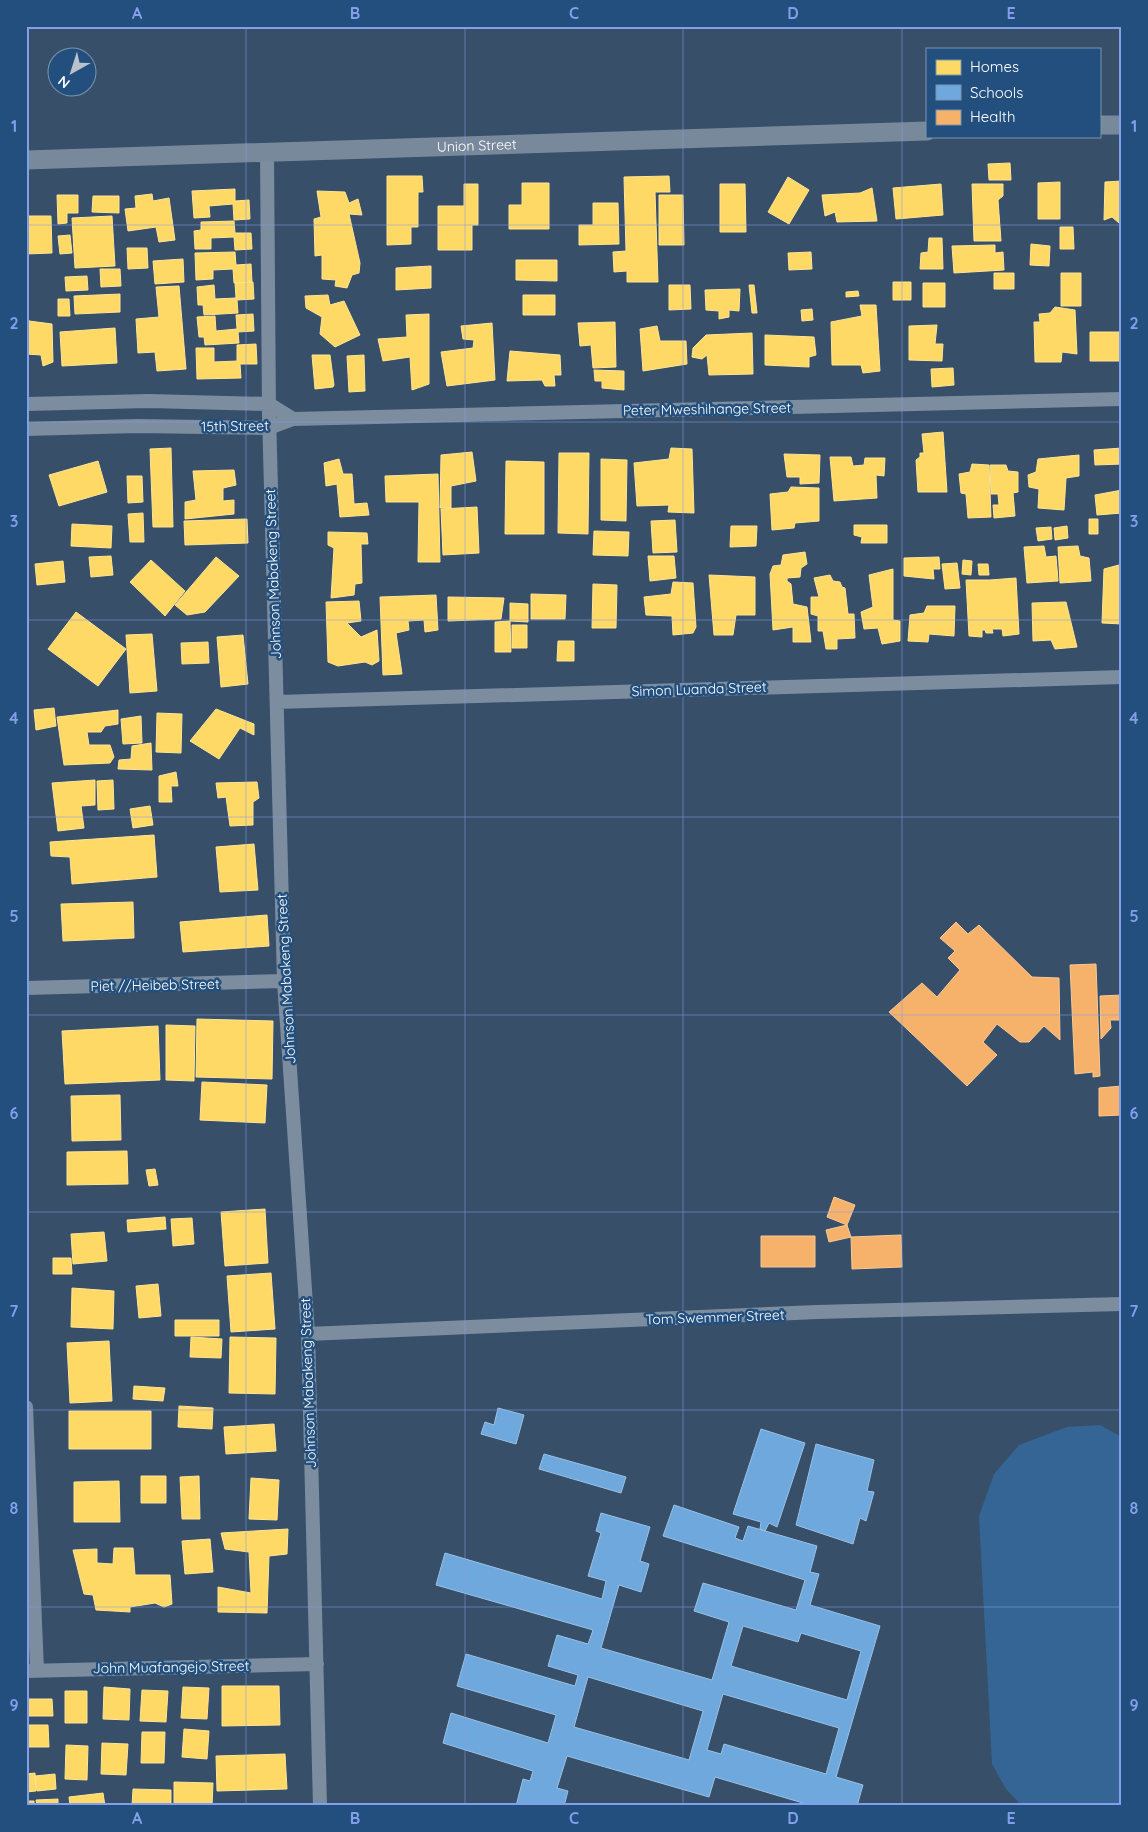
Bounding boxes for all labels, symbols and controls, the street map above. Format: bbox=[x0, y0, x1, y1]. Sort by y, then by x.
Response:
text: A bbox=[132, 3, 143, 23]
text: B bbox=[350, 3, 360, 23]
text: C bbox=[569, 3, 579, 23]
text: D bbox=[787, 3, 799, 23]
text: E bbox=[1006, 3, 1016, 23]
north arrow bbox=[48, 48, 98, 98]
legend bbox=[926, 48, 1100, 138]
text: Homes bbox=[970, 57, 1019, 76]
text: N bbox=[54, 72, 73, 92]
text: Schools bbox=[970, 83, 1023, 102]
text: Health bbox=[970, 107, 1015, 126]
text: 1 bbox=[11, 116, 17, 136]
text: 1 bbox=[1131, 116, 1137, 136]
street label: Union Street bbox=[437, 135, 517, 156]
text: 2 bbox=[9, 313, 19, 333]
text: 2 bbox=[1129, 313, 1139, 333]
street label: Peter Mweshihange Street bbox=[623, 399, 792, 419]
street label: 15th Street bbox=[201, 416, 269, 436]
street label: Johnson Mabakeng Street bbox=[261, 488, 285, 660]
text: 3 bbox=[10, 511, 18, 531]
text: 3 bbox=[1130, 511, 1138, 531]
street label: Simon Luanda Street bbox=[631, 678, 767, 700]
text: 4 bbox=[9, 708, 19, 728]
text: 4 bbox=[1129, 708, 1139, 728]
street label: Johnson Mabakeng Street bbox=[273, 893, 299, 1065]
text: 5 bbox=[9, 906, 19, 926]
text: 5 bbox=[1129, 906, 1139, 926]
street label: Piet //Heibeb Street bbox=[90, 975, 220, 995]
text: 6 bbox=[10, 1103, 19, 1123]
text: 6 bbox=[1130, 1103, 1139, 1123]
street label: Johnson Mabakeng Street bbox=[296, 1297, 320, 1469]
text: 7 bbox=[10, 1301, 19, 1321]
text: 7 bbox=[1130, 1301, 1139, 1321]
street label: Tom Swemmer Street bbox=[645, 1306, 785, 1328]
text: 8 bbox=[10, 1498, 19, 1518]
text: 8 bbox=[1130, 1498, 1139, 1518]
street label: John Muafangejo Street bbox=[93, 1657, 250, 1677]
text: 9 bbox=[9, 1695, 19, 1715]
text: 9 bbox=[1129, 1695, 1139, 1715]
text: A bbox=[132, 1808, 143, 1828]
text: B bbox=[350, 1808, 360, 1828]
text: C bbox=[569, 1808, 579, 1828]
text: D bbox=[787, 1808, 799, 1828]
text: E bbox=[1006, 1808, 1016, 1828]

